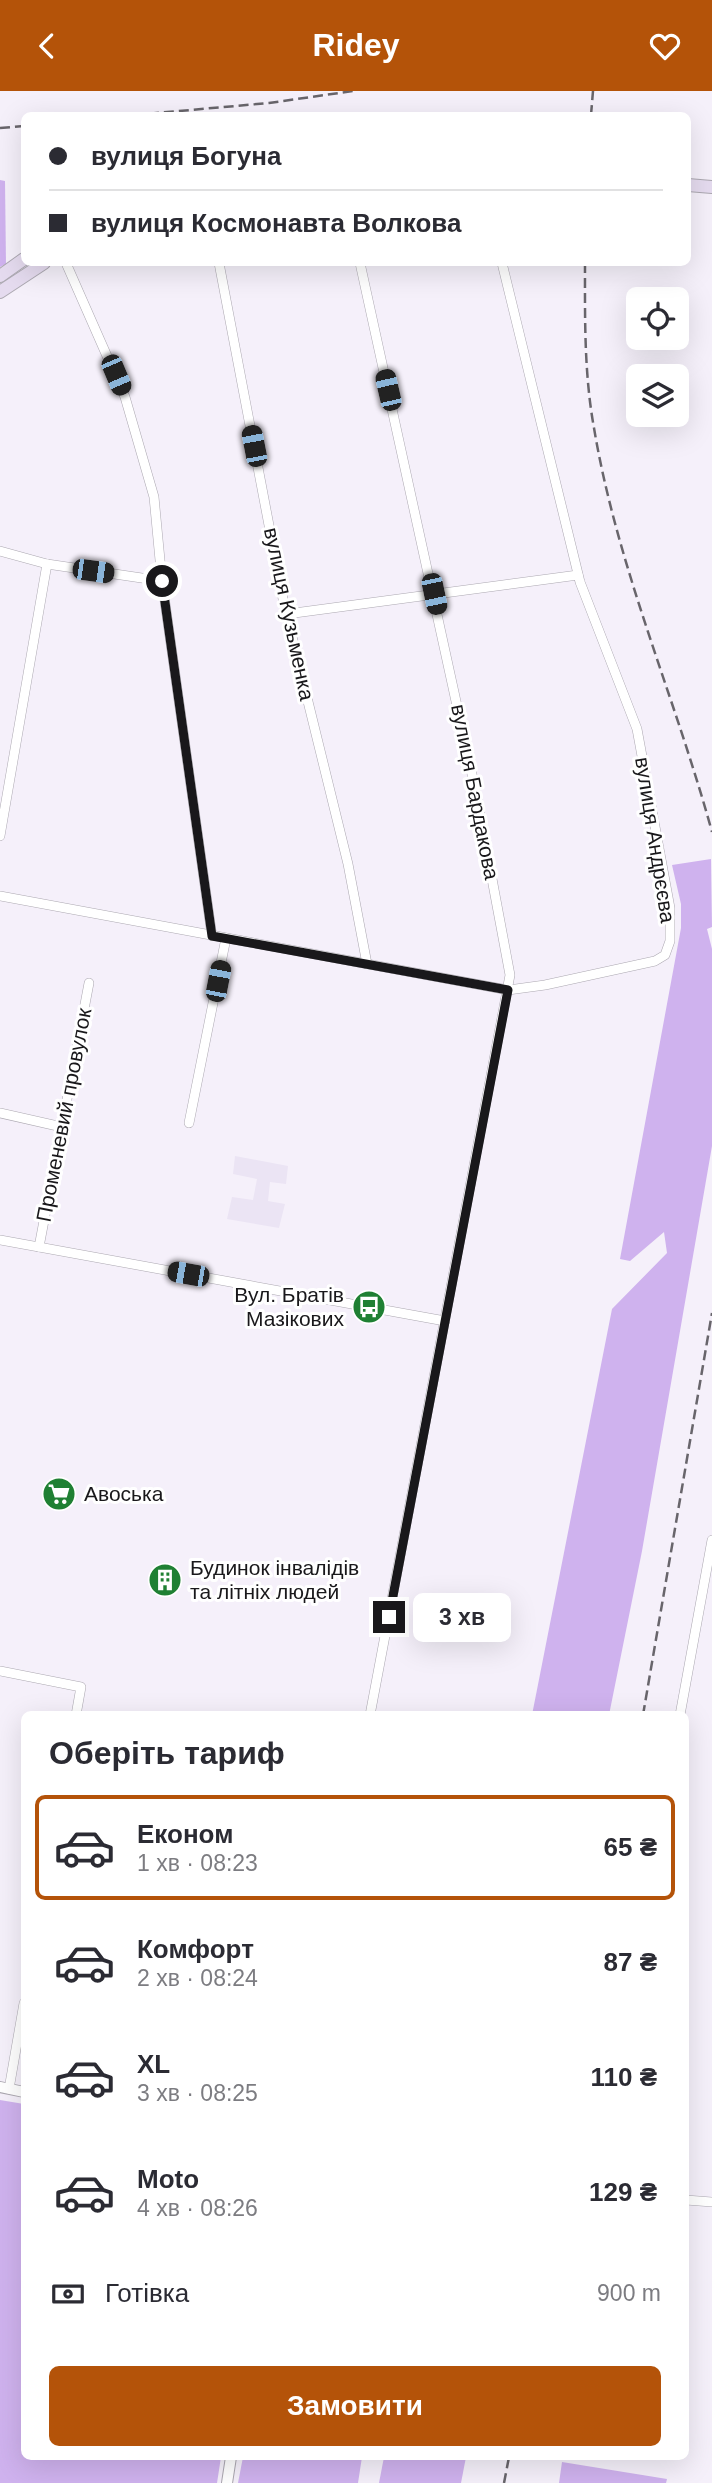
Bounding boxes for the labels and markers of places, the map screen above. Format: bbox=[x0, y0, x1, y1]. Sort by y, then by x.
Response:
place label: Вул. Братів Мазікових bbox=[234, 1283, 344, 1330]
bus stop icon: Вул. Братів Мазікових bbox=[350, 1288, 388, 1326]
supermarket icon: Авоська bbox=[40, 1475, 78, 1513]
place label: Авоська bbox=[84, 1482, 164, 1505]
place label: Будинок інвалідів та літніх людей bbox=[190, 1556, 359, 1603]
building icon: Будинок інвалідів та літніх людей bbox=[146, 1561, 184, 1599]

